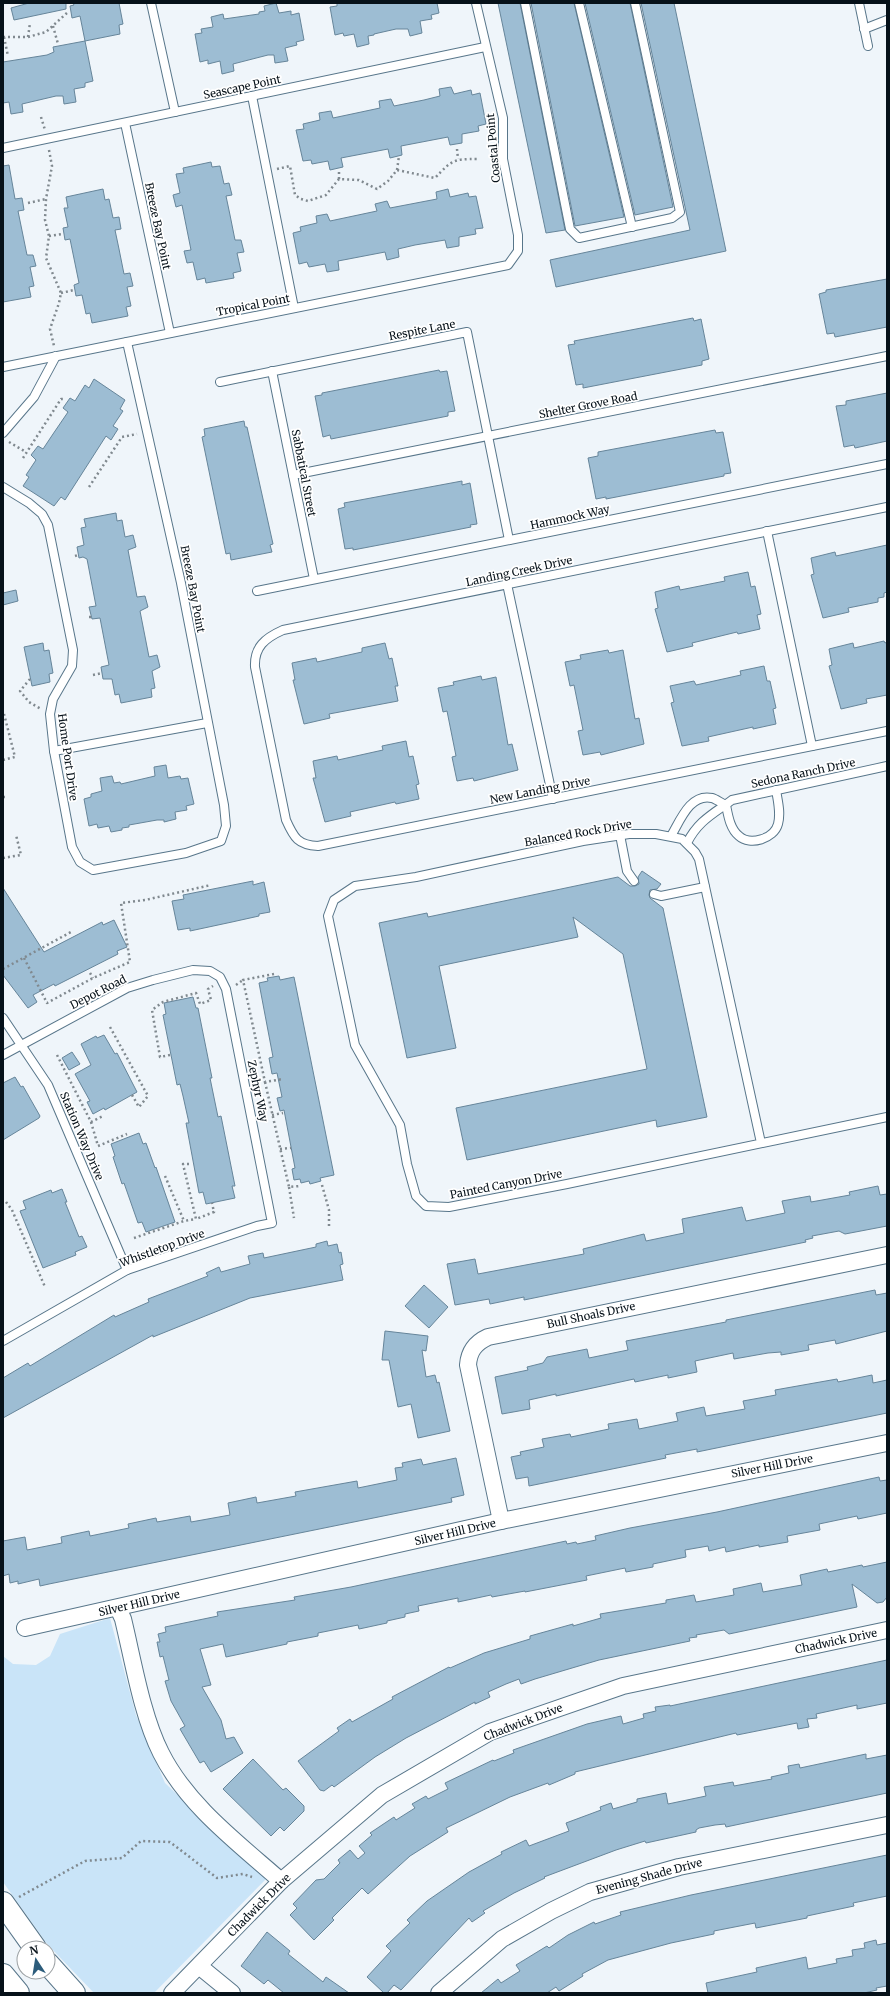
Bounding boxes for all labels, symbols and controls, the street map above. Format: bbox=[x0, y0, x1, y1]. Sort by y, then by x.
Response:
street label: Seascape Point bbox=[202, 72, 283, 102]
street label: Coastal Point bbox=[483, 112, 503, 183]
street label: Breeze Bay Point bbox=[142, 181, 174, 271]
street label: Tropical Point bbox=[215, 291, 292, 319]
street label: Respite Lane bbox=[388, 317, 457, 343]
street label: Shelter Grove Road bbox=[538, 389, 639, 421]
street label: Sabbatical Street bbox=[289, 428, 319, 518]
street label: Hammock Way bbox=[529, 502, 612, 532]
street label: Breeze Bay Point bbox=[178, 544, 208, 635]
street label: Landing Creek Drive bbox=[464, 553, 574, 589]
street label: Home Port Drive bbox=[55, 712, 81, 802]
street label: Sedona Ranch Drive bbox=[750, 755, 857, 791]
street label: New Landing Drive bbox=[489, 773, 592, 807]
street label: Balanced Rock Drive bbox=[523, 817, 633, 849]
street label: Depot Road bbox=[68, 972, 129, 1012]
street label: Zephyr Way bbox=[245, 1059, 272, 1124]
street label: Station Way Drive bbox=[57, 1090, 107, 1183]
street label: Painted Canyon Drive bbox=[449, 1166, 564, 1202]
street label: Whistletop Drive bbox=[117, 1226, 207, 1270]
street label: Bull Shoals Drive bbox=[546, 1299, 637, 1331]
street label: Silver Hill Drive bbox=[730, 1451, 814, 1481]
street label: Silver Hill Drive bbox=[413, 1516, 497, 1548]
street label: Silver Hill Drive bbox=[97, 1587, 181, 1619]
street label: Chadwick Drive bbox=[794, 1625, 879, 1657]
street label: Chadwick Drive bbox=[482, 1700, 565, 1743]
street label: Evening Shade Drive bbox=[594, 1855, 704, 1897]
street label: Chadwick Drive bbox=[225, 1870, 294, 1939]
north arrow bbox=[16, 1940, 56, 1980]
text: N bbox=[28, 1942, 40, 1958]

